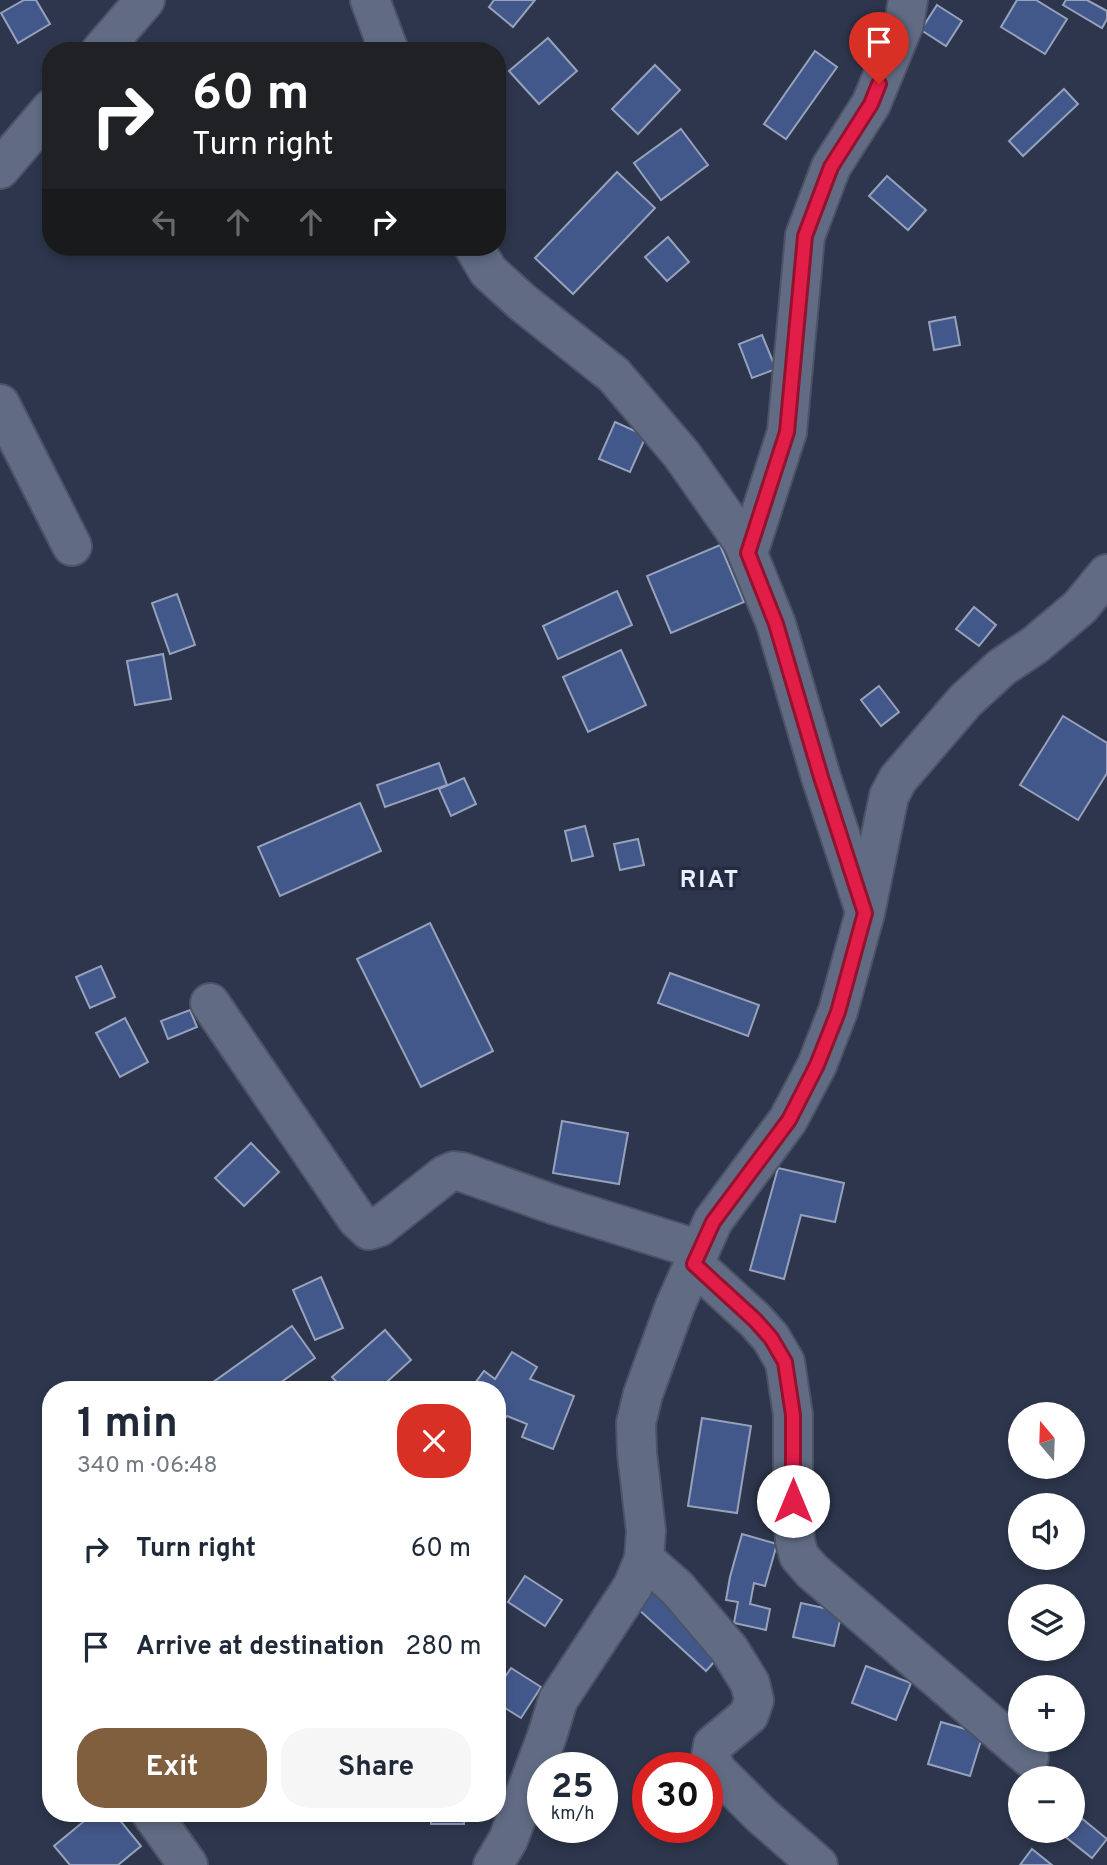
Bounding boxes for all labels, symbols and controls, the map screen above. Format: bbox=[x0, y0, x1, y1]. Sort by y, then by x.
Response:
pin bbox=[849, 12.0, 909, 84]
icon: arrive bbox=[860, 23, 898, 61]
text: 60 m bbox=[192, 65, 310, 127]
icon: right bbox=[77, 70, 168, 161]
text: Turn right bbox=[192, 126, 334, 166]
icon: left bbox=[146, 203, 184, 241]
icon: ahead bbox=[219, 203, 257, 241]
icon: ahead bbox=[292, 203, 330, 241]
icon: right bbox=[365, 203, 403, 241]
district label: RIAT bbox=[680, 866, 740, 896]
text: 1 min bbox=[77, 1399, 178, 1452]
north arrow bbox=[1008, 1402, 1085, 1479]
map controls bbox=[1008, 1402, 1085, 1843]
button: close bbox=[397, 1404, 471, 1478]
text: 340 m · 06:48 bbox=[77, 1452, 218, 1481]
position arrow bbox=[756, 1464, 830, 1538]
button: sound bbox=[1008, 1493, 1085, 1570]
icon: right bbox=[77, 1530, 115, 1568]
text: Turn right bbox=[136, 1533, 256, 1566]
text: 60 m bbox=[411, 1533, 471, 1566]
button: layers bbox=[1008, 1584, 1085, 1661]
icon: arrive bbox=[77, 1628, 115, 1666]
text: Arrive at destination bbox=[136, 1631, 384, 1664]
text: 280 m bbox=[405, 1631, 482, 1664]
button: + bbox=[1008, 1675, 1085, 1752]
button: Exit bbox=[77, 1728, 267, 1808]
button: Share bbox=[281, 1728, 471, 1808]
speed limit sign: 30 bbox=[632, 1752, 723, 1843]
text: 25 bbox=[551, 1766, 594, 1810]
button: − bbox=[1008, 1766, 1085, 1843]
text: km/h bbox=[551, 1803, 594, 1826]

